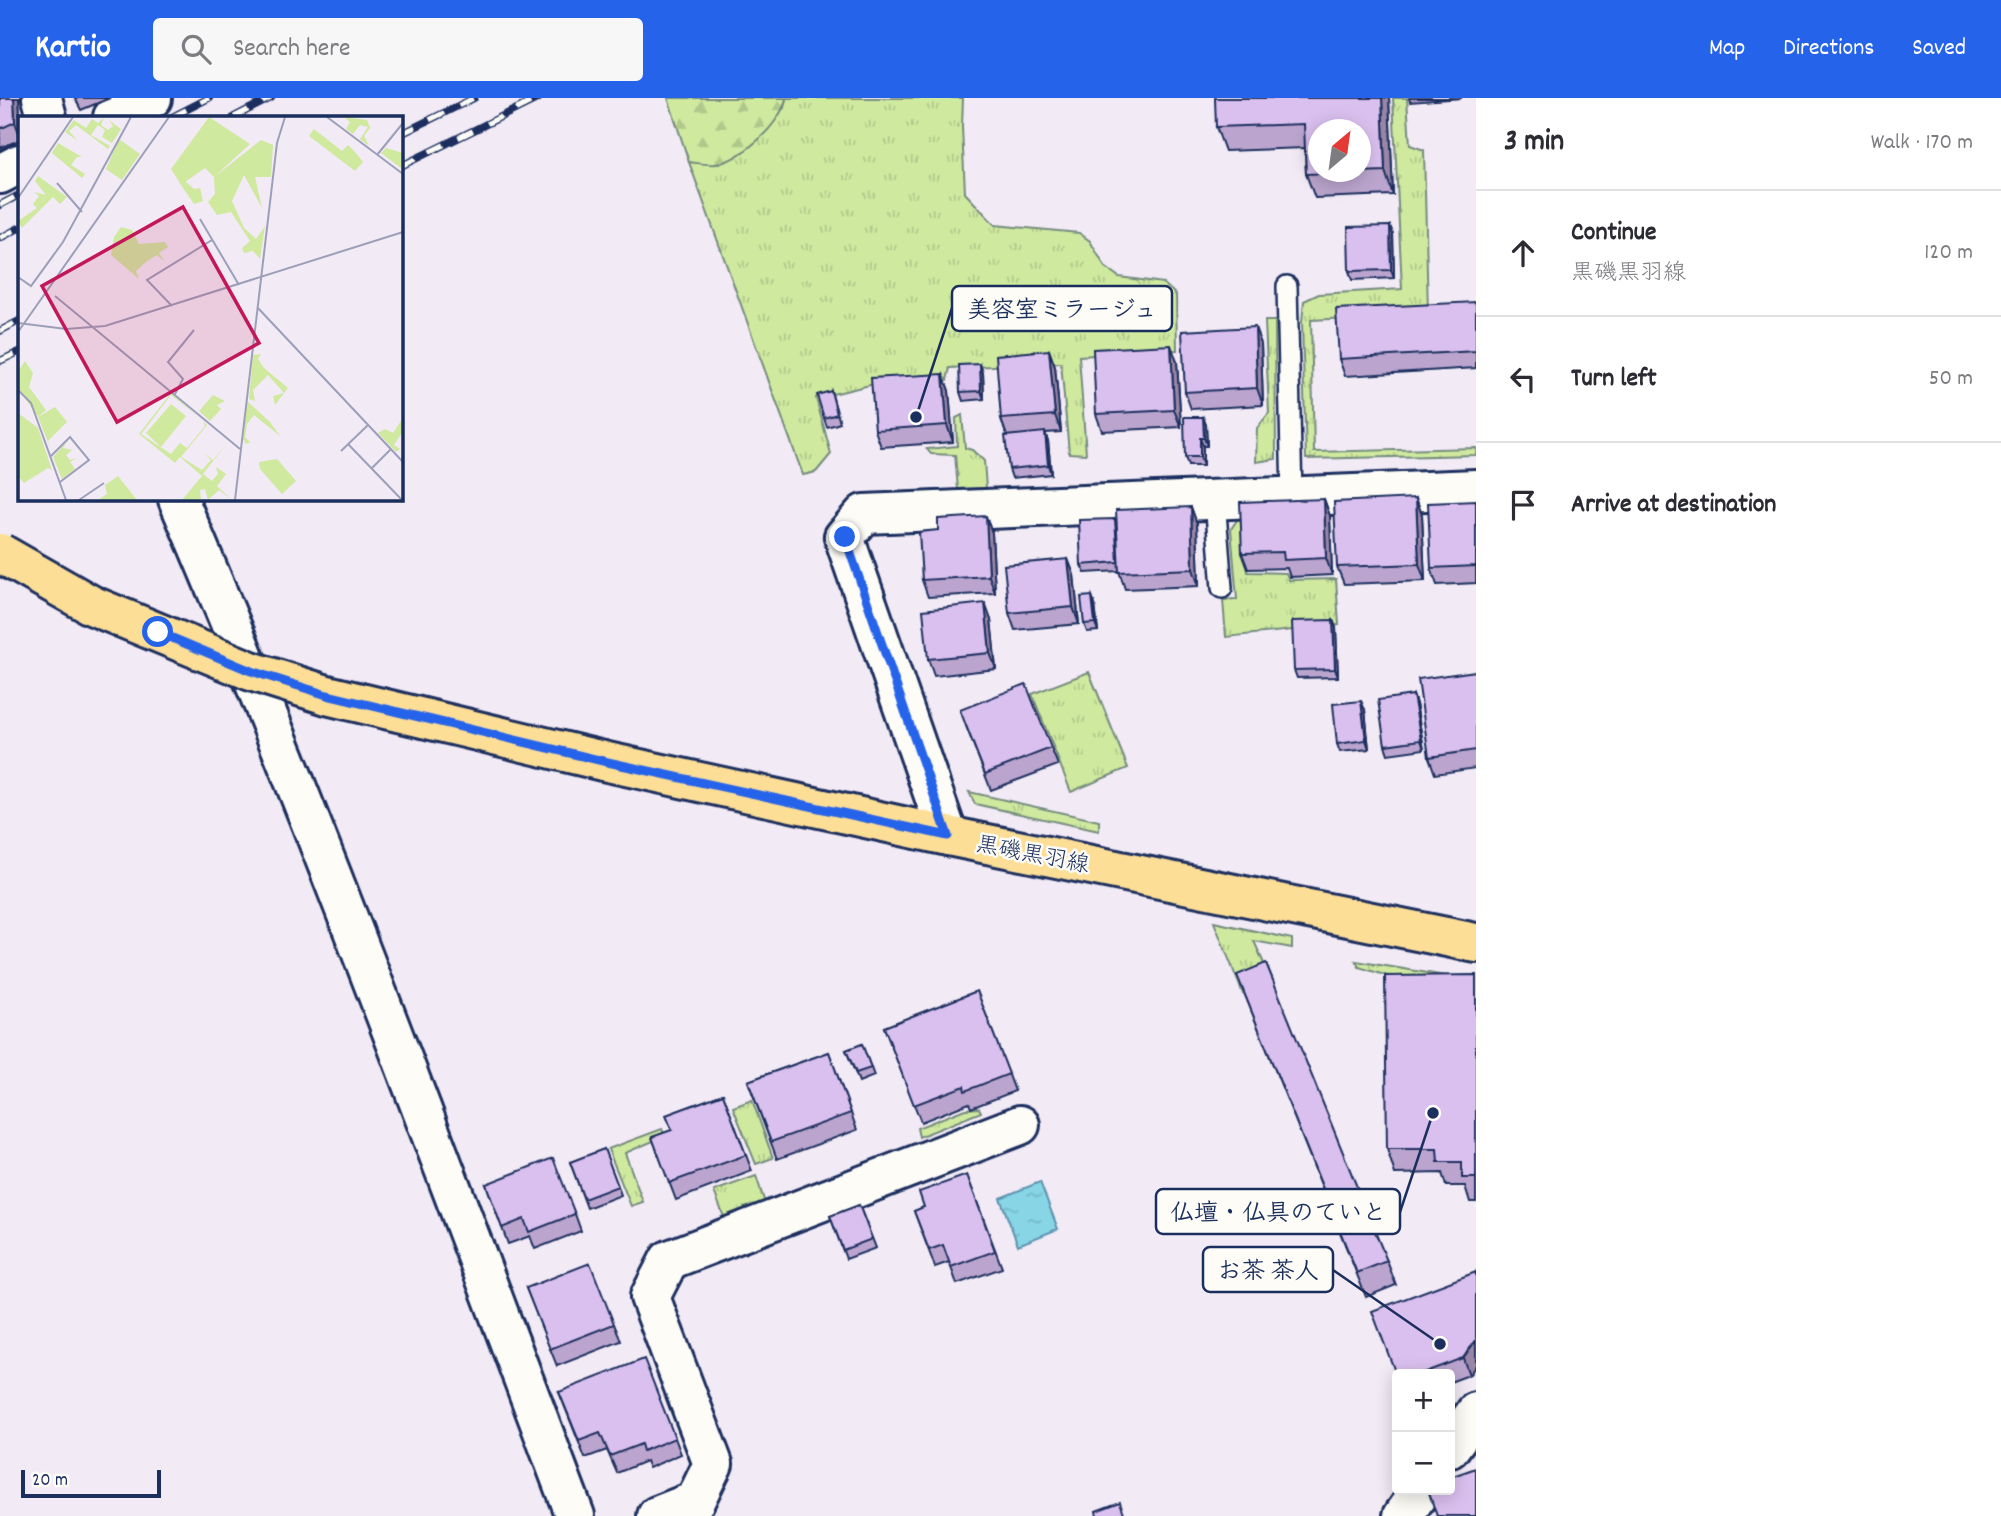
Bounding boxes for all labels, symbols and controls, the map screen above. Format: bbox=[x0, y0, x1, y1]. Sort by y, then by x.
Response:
search box bbox=[153, 18, 643, 81]
text: Kartio bbox=[35, 26, 111, 73]
icon: search bbox=[177, 30, 215, 68]
text: Search here bbox=[233, 31, 350, 68]
text: Map bbox=[1709, 32, 1745, 66]
text: Directions bbox=[1783, 32, 1874, 66]
text: Saved bbox=[1912, 32, 1966, 66]
inset map bbox=[18, 116, 402, 500]
north arrow bbox=[1308, 119, 1371, 182]
text: 3 min bbox=[1504, 122, 1564, 165]
text: Walk · 170 m bbox=[1871, 127, 1973, 160]
text: Continue bbox=[1571, 215, 1656, 252]
icon: ahead bbox=[1504, 234, 1542, 272]
text: 120 m bbox=[1924, 237, 1973, 270]
text: 黒磯黒羽線 bbox=[1571, 258, 1686, 291]
callout: 美容室ミラージュ bbox=[952, 286, 1172, 331]
text: 美容室ミラージュ bbox=[967, 295, 1157, 329]
icon: left bbox=[1504, 360, 1542, 398]
text: Turn left bbox=[1571, 361, 1657, 398]
text: 50 m bbox=[1929, 363, 1973, 396]
icon: arrive bbox=[1504, 486, 1542, 524]
text: Arrive at destination bbox=[1571, 487, 1776, 524]
route end bbox=[829, 521, 860, 552]
route start bbox=[142, 616, 173, 647]
street label: 黒磯黒羽線 bbox=[973, 829, 1092, 884]
callout: 仏壇・仏具のていと bbox=[1156, 1189, 1400, 1234]
text: 仏壇・仏具のていと bbox=[1170, 1198, 1386, 1232]
callout: お茶 茶人 bbox=[1203, 1247, 1333, 1292]
text: お茶 茶人 bbox=[1217, 1256, 1319, 1290]
map controls bbox=[1392, 1369, 1455, 1495]
button: + bbox=[1392, 1369, 1455, 1432]
button: − bbox=[1392, 1432, 1455, 1495]
scale bar bbox=[21, 1467, 161, 1499]
text: 20 m bbox=[32, 1468, 68, 1495]

